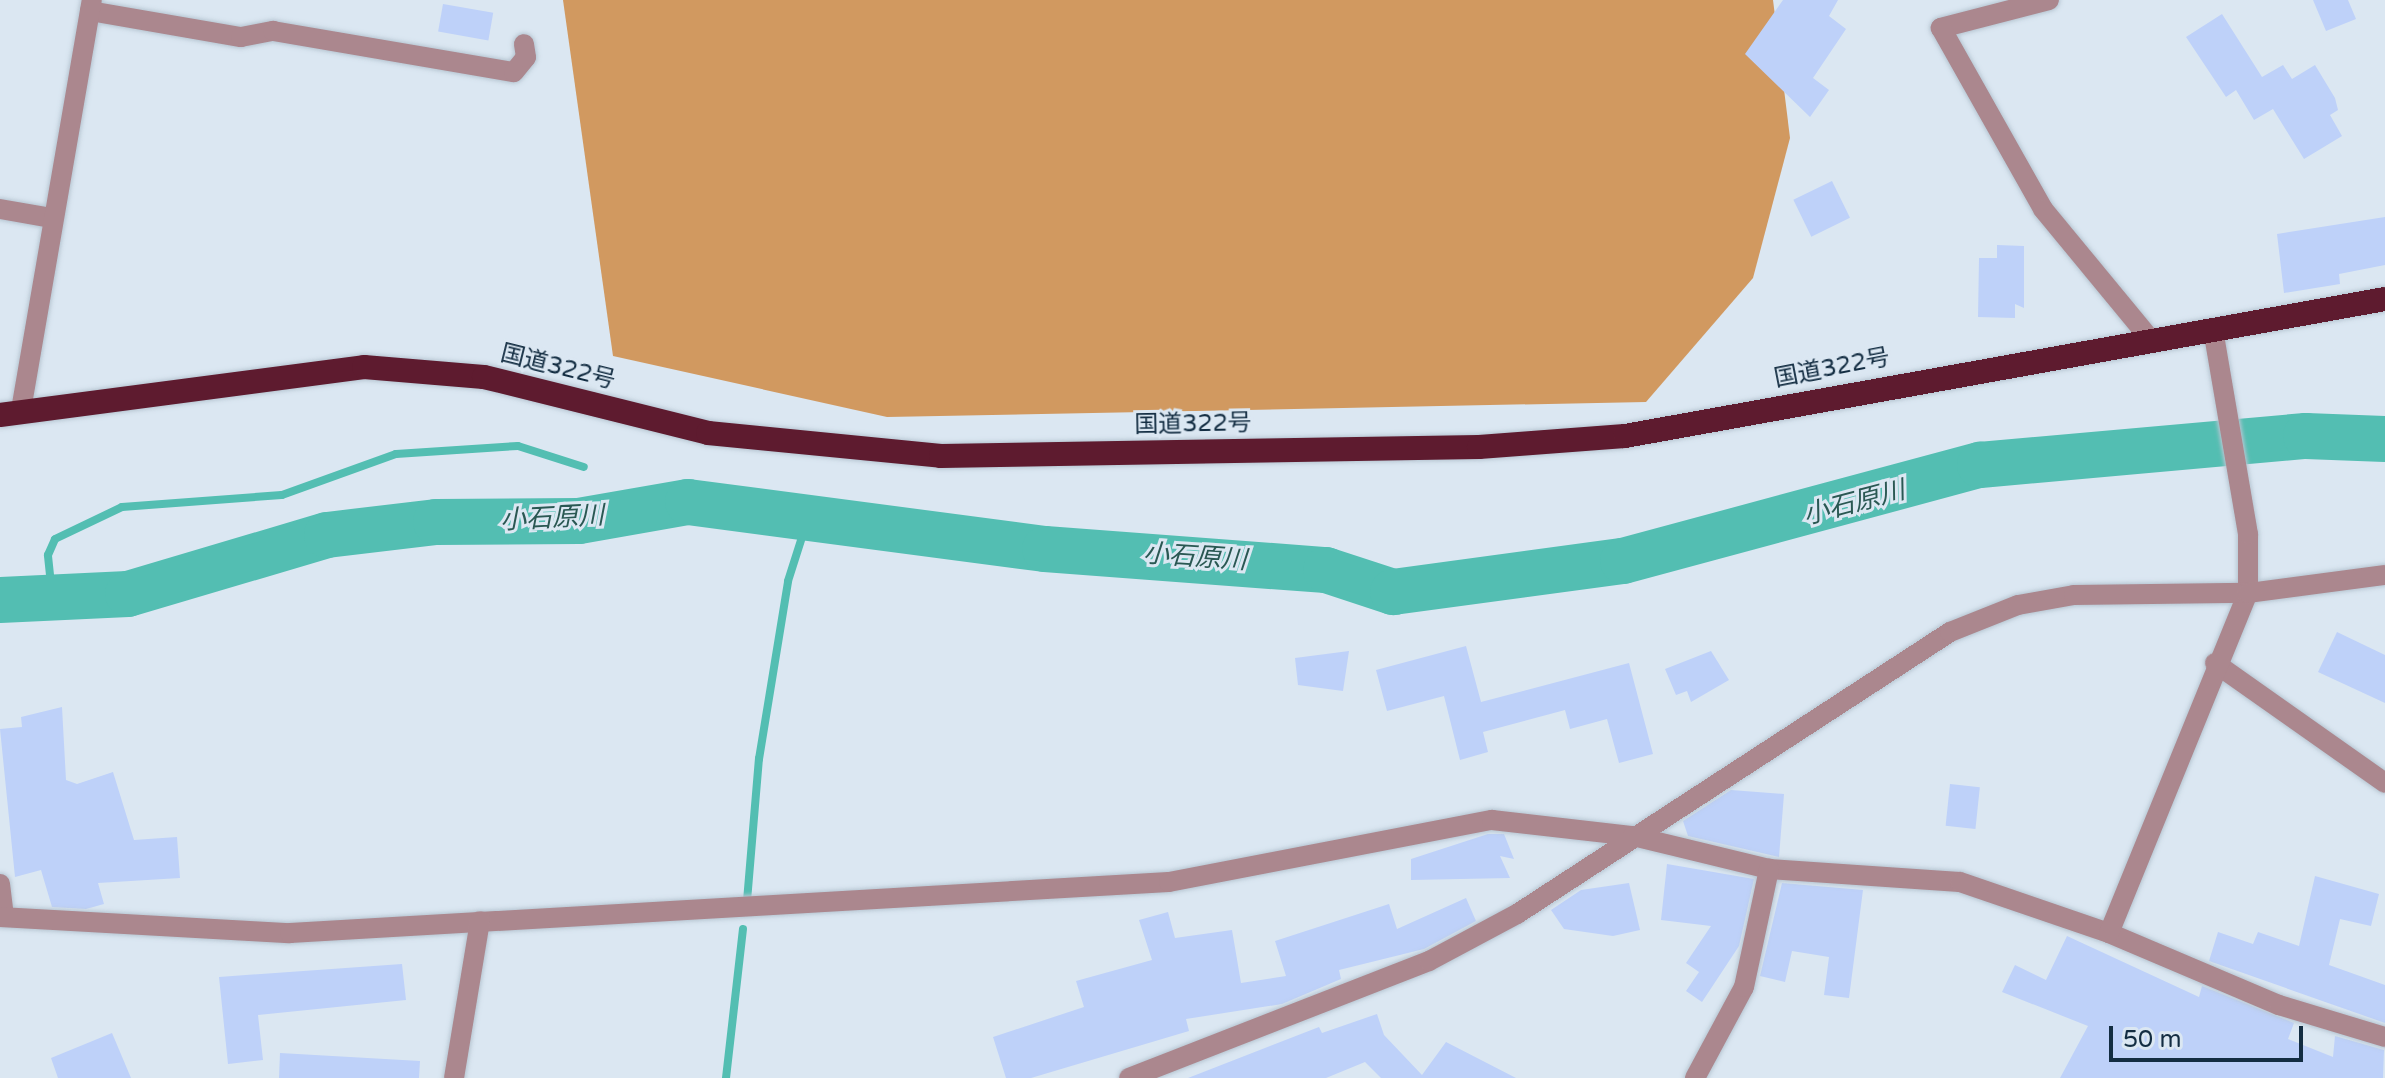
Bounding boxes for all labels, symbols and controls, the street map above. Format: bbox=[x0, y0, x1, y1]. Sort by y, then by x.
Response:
street label: 国道322号 bbox=[498, 339, 618, 395]
street label: 国道322号 bbox=[1772, 343, 1892, 393]
street label: 国道322号 bbox=[1134, 409, 1252, 439]
water label: 小石原川 bbox=[1800, 474, 1908, 532]
water label: 小石原川 bbox=[499, 500, 605, 536]
water label: 小石原川 bbox=[1142, 538, 1248, 576]
scale bar bbox=[2113, 1010, 2307, 1060]
text: 50 m bbox=[2123, 1025, 2181, 1054]

